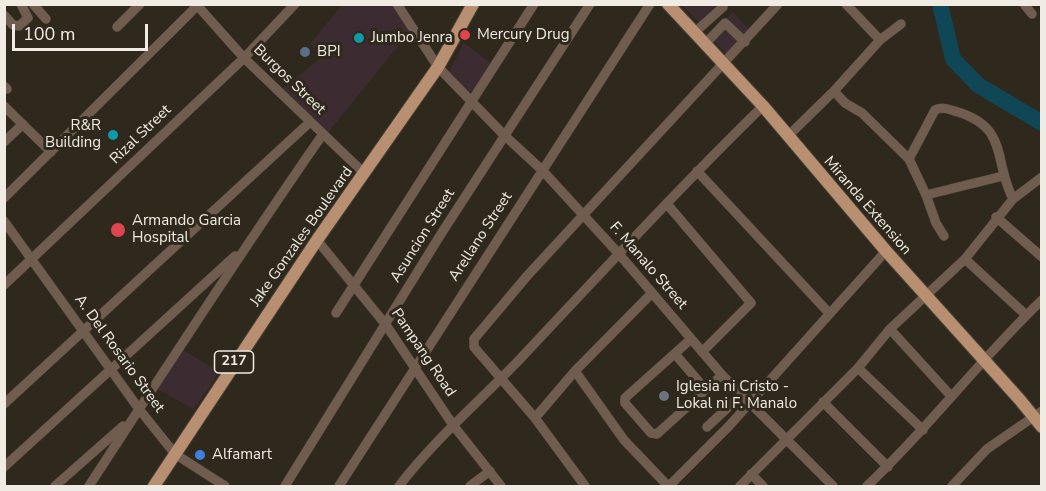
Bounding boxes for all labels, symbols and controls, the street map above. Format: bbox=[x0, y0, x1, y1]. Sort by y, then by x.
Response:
scale bar bbox=[15, 12, 152, 50]
text: 100 m bbox=[23, 22, 75, 46]
place label: Mercury Drug bbox=[477, 26, 570, 44]
marker: Mercury Drug bbox=[458, 28, 472, 42]
place label: Jumbo Jenra bbox=[371, 29, 453, 47]
marker: Jumbo Jenra bbox=[352, 31, 366, 45]
street label: Burgos Street bbox=[249, 41, 329, 119]
place label: BPI bbox=[317, 43, 340, 61]
marker: BPI bbox=[298, 45, 312, 59]
street label: Rizal Street bbox=[107, 102, 175, 168]
place label: R&R Building bbox=[45, 117, 101, 152]
marker: R&R Building bbox=[106, 128, 120, 142]
street label: Miranda Extension bbox=[819, 153, 915, 259]
street label: Jake Gonzales Boulevard bbox=[247, 164, 357, 310]
street label: Asuncion Street bbox=[387, 186, 459, 286]
street label: Arellano Street bbox=[445, 189, 517, 285]
place label: Armando Garcia Hospital bbox=[132, 212, 241, 247]
street label: F. Manalo Street bbox=[605, 219, 691, 313]
marker: Armando Garcia Hospital bbox=[109, 221, 127, 239]
street label: A. Del Rosario Street bbox=[70, 292, 168, 416]
street label: Pampang Road bbox=[387, 305, 459, 401]
road number: 217 bbox=[214, 351, 254, 373]
place label: Iglesia ni Cristo - Lokal ni F. Manalo bbox=[676, 378, 797, 413]
marker: Iglesia ni Cristo - Lokal ni F. Manalo bbox=[657, 389, 671, 403]
place label: Alfamart bbox=[212, 446, 272, 464]
marker: Alfamart bbox=[193, 448, 207, 462]

